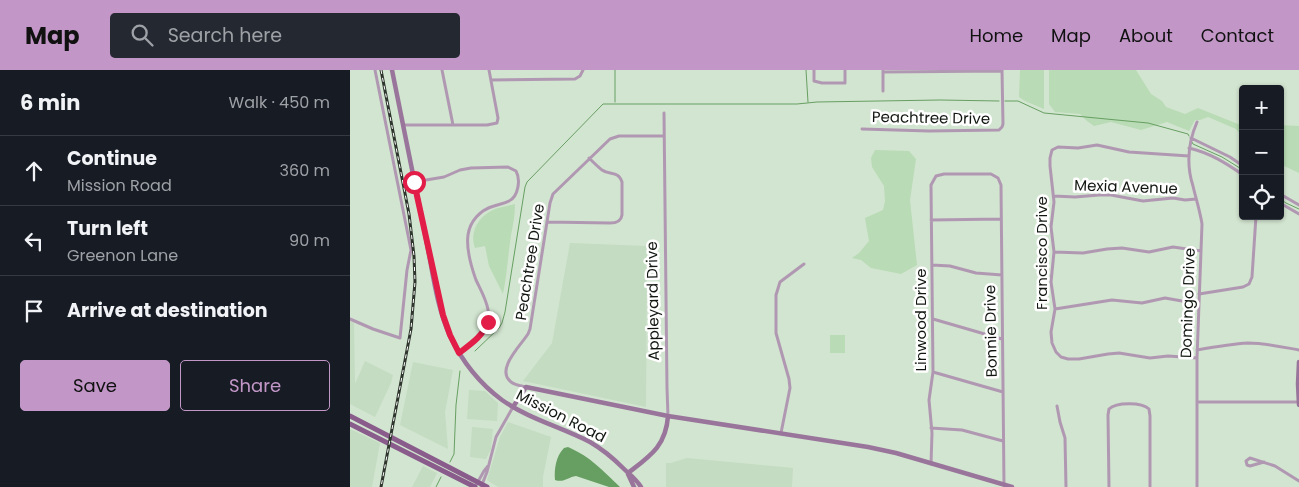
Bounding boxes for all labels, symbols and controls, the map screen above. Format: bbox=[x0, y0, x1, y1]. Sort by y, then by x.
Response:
search box bbox=[110, 13, 460, 58]
text: Map bbox=[25, 19, 80, 52]
icon: search bbox=[128, 21, 156, 49]
text: Search here bbox=[168, 22, 282, 49]
text: Home bbox=[969, 23, 1023, 48]
text: Map bbox=[1051, 23, 1091, 48]
text: About bbox=[1119, 23, 1173, 48]
text: Contact bbox=[1201, 23, 1274, 48]
map controls bbox=[1239, 85, 1284, 220]
button: + bbox=[1239, 85, 1284, 130]
text: 6 min bbox=[20, 88, 80, 117]
text: Walk · 450 m bbox=[229, 91, 330, 114]
street label: Peachtree Drive bbox=[872, 106, 990, 129]
button: − bbox=[1239, 130, 1284, 175]
text: Continue bbox=[67, 145, 157, 172]
icon: ahead bbox=[20, 157, 48, 185]
text: 360 m bbox=[280, 159, 330, 182]
route start bbox=[403, 171, 426, 194]
text: Mission Road bbox=[67, 174, 172, 197]
street label: Mexia Avenue bbox=[1074, 174, 1178, 199]
button: locate bbox=[1239, 175, 1284, 220]
street label: Francisco Drive bbox=[1031, 196, 1052, 310]
street label: Peachtree Drive bbox=[510, 202, 549, 322]
text: Turn left bbox=[67, 215, 148, 242]
icon: left bbox=[20, 227, 48, 255]
text: 90 m bbox=[289, 229, 330, 252]
street label: Appleyard Drive bbox=[641, 241, 664, 361]
text: Greenon Lane bbox=[67, 244, 178, 267]
street label: Domingo Drive bbox=[1175, 248, 1200, 358]
street label: Linwood Drive bbox=[910, 268, 931, 372]
street label: Bonnie Drive bbox=[979, 285, 1002, 377]
icon: arrive bbox=[20, 297, 48, 325]
text: Arrive at destination bbox=[67, 297, 268, 324]
route end bbox=[477, 311, 500, 334]
button: Save bbox=[20, 360, 170, 411]
button: Share bbox=[180, 360, 330, 411]
street label: Mission Road bbox=[513, 384, 610, 447]

